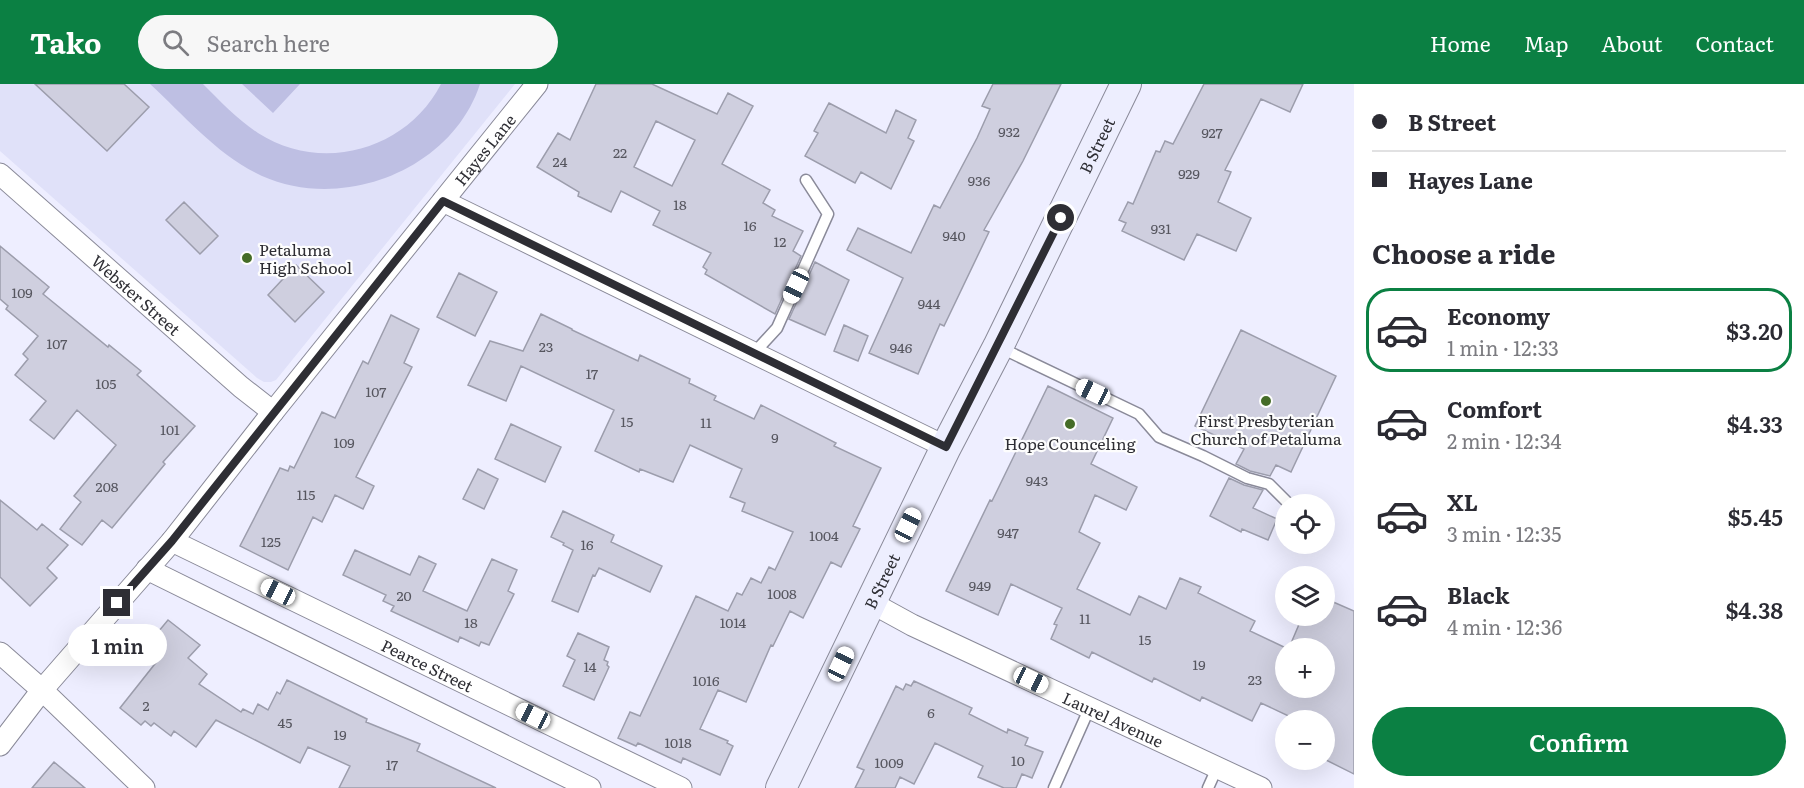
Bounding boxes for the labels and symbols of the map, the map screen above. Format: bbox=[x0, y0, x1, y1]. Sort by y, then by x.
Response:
street label: Hayes Lane bbox=[448, 108, 521, 190]
street label: B Street bbox=[1072, 113, 1120, 177]
house number: 932 bbox=[998, 121, 1020, 141]
house number: 927 bbox=[1201, 122, 1223, 142]
house number: 22 bbox=[613, 142, 627, 162]
house number: 24 bbox=[553, 151, 568, 171]
house number: 929 bbox=[1178, 163, 1200, 183]
house number: 936 bbox=[968, 170, 991, 190]
house number: 18 bbox=[673, 194, 687, 214]
route start bbox=[1047, 204, 1074, 231]
house number: 16 bbox=[743, 215, 757, 235]
house number: 931 bbox=[1151, 218, 1172, 238]
house number: 940 bbox=[942, 225, 966, 245]
house number: 12 bbox=[774, 231, 786, 251]
place label: Petaluma High School bbox=[259, 237, 352, 279]
street label: Webster Street bbox=[87, 249, 187, 341]
marker: Petaluma High School bbox=[240, 251, 254, 265]
car bbox=[780, 266, 812, 306]
house number: 109 bbox=[11, 282, 33, 302]
house number: 944 bbox=[918, 293, 941, 313]
house number: 107 bbox=[47, 333, 67, 353]
house number: 23 bbox=[539, 336, 553, 356]
house number: 946 bbox=[890, 337, 913, 357]
house number: 17 bbox=[586, 363, 598, 383]
house number: 105 bbox=[96, 373, 116, 393]
car bbox=[1073, 376, 1113, 408]
house number: 107 bbox=[366, 381, 386, 401]
marker: First Presbyterian Church of Petaluma bbox=[1259, 394, 1273, 408]
place label: First Presbyterian Church of Petaluma bbox=[1190, 408, 1342, 450]
house number: 15 bbox=[621, 411, 633, 431]
house number: 11 bbox=[700, 412, 712, 432]
marker: Hope Counceling bbox=[1063, 417, 1077, 431]
house number: 101 bbox=[160, 419, 180, 439]
house number: 9 bbox=[771, 427, 779, 447]
place label: Hope Counceling bbox=[1004, 431, 1136, 455]
house number: 109 bbox=[333, 432, 355, 452]
house number: 943 bbox=[1026, 470, 1048, 490]
house number: 208 bbox=[96, 476, 119, 496]
house number: 115 bbox=[297, 484, 315, 504]
car bbox=[892, 505, 924, 545]
house number: 947 bbox=[997, 522, 1019, 542]
house number: 1004 bbox=[809, 525, 839, 545]
house number: 125 bbox=[261, 531, 281, 551]
house number: 16 bbox=[580, 534, 594, 554]
street label: B Street bbox=[857, 548, 905, 613]
house number: 949 bbox=[969, 575, 991, 595]
car bbox=[258, 576, 298, 608]
house number: 1008 bbox=[767, 583, 797, 603]
house number: 20 bbox=[396, 585, 412, 605]
route end bbox=[103, 589, 130, 616]
house number: 11 bbox=[1079, 608, 1091, 628]
house number: 18 bbox=[464, 612, 478, 632]
house number: 1014 bbox=[720, 612, 747, 632]
callout: 1 min bbox=[68, 624, 166, 666]
house number: 15 bbox=[1139, 629, 1151, 649]
street label: Pearce Street bbox=[378, 633, 478, 698]
car bbox=[825, 644, 857, 684]
house number: 19 bbox=[1192, 654, 1206, 674]
house number: 14 bbox=[584, 656, 597, 676]
car bbox=[1011, 664, 1051, 696]
house number: 23 bbox=[1248, 669, 1262, 689]
house number: 1016 bbox=[692, 670, 720, 690]
street label: Laurel Avenue bbox=[1059, 685, 1168, 753]
house number: 2 bbox=[142, 695, 150, 715]
car bbox=[513, 700, 553, 732]
house number: 6 bbox=[927, 702, 935, 722]
house number: 45 bbox=[278, 712, 292, 732]
house number: 19 bbox=[333, 724, 347, 744]
house number: 1018 bbox=[664, 732, 692, 752]
house number: 10 bbox=[1011, 750, 1025, 770]
house number: 1009 bbox=[874, 752, 904, 772]
house number: 17 bbox=[386, 754, 398, 774]

